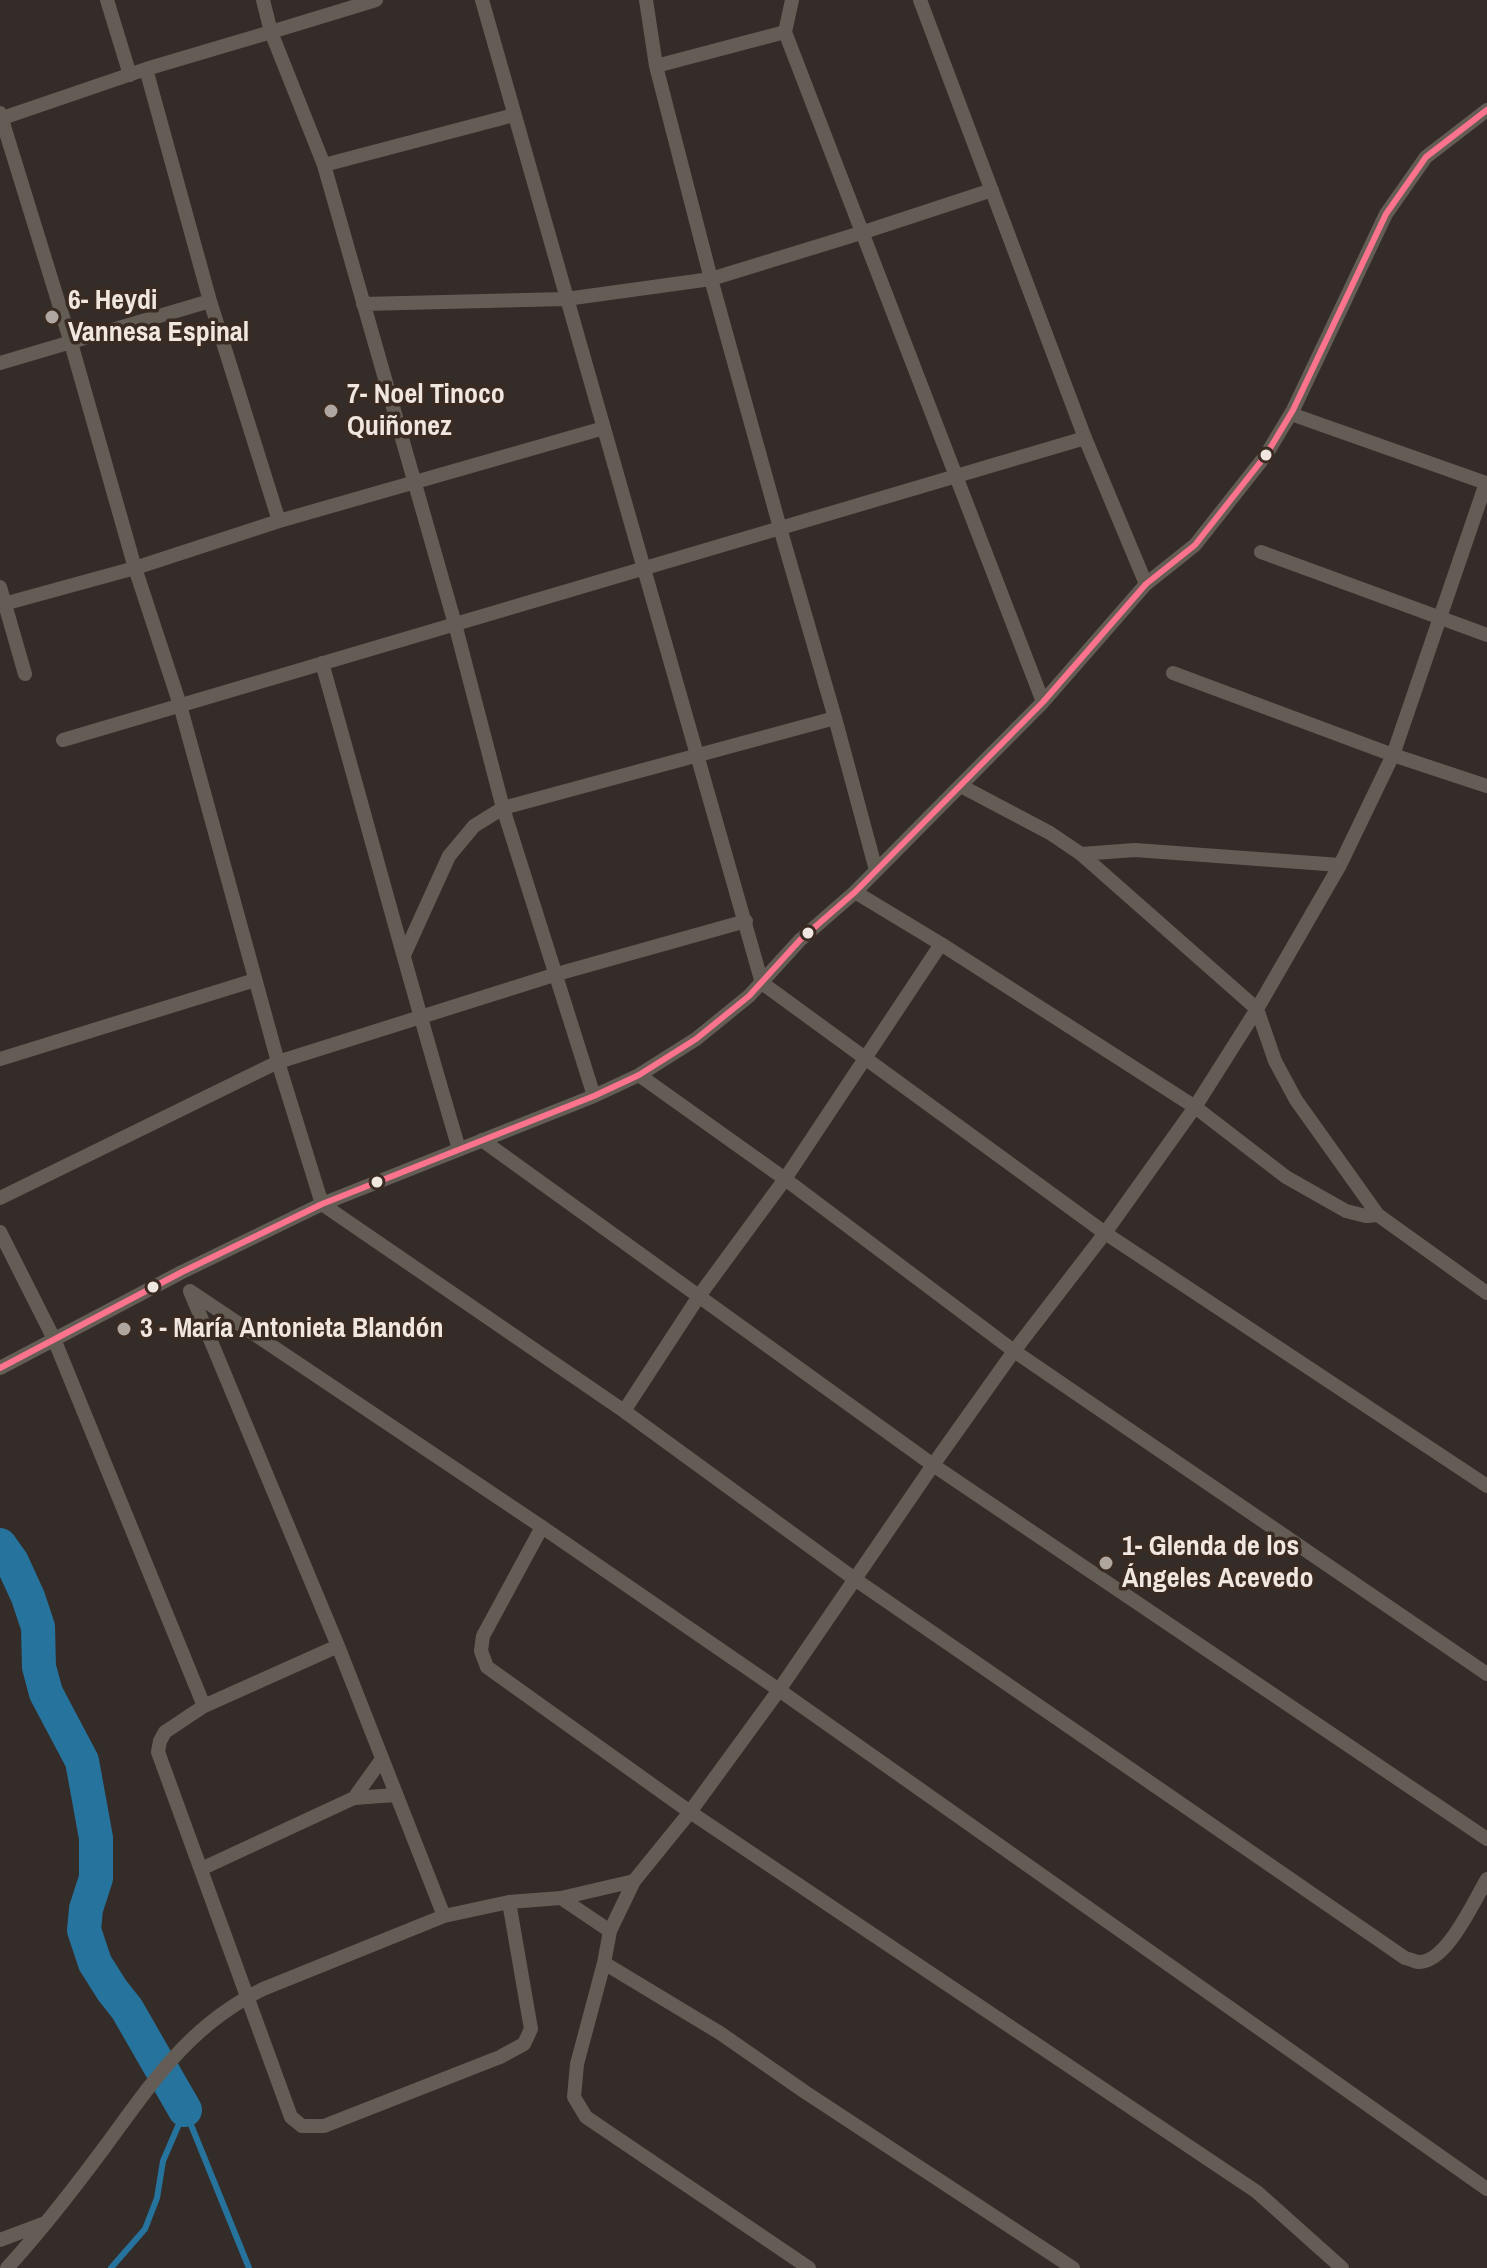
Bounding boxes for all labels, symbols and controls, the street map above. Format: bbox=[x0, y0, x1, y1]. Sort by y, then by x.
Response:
place label: 6- Heydi Vannesa Espinal bbox=[68, 284, 249, 350]
marker: 6- Heydi Vannesa Espinal bbox=[43, 308, 61, 326]
place label: 7- Noel Tinoco Quiñonez bbox=[347, 378, 505, 444]
marker: 7- Noel Tinoco Quiñonez bbox=[322, 402, 340, 420]
unlabelled marker bbox=[1258, 447, 1274, 463]
unlabelled marker bbox=[800, 925, 816, 941]
unlabelled marker bbox=[369, 1174, 385, 1190]
unlabelled marker bbox=[145, 1279, 161, 1295]
place label: 3 - María Antonieta Blandón bbox=[140, 1312, 444, 1346]
marker: 3 - María Antonieta Blandón bbox=[115, 1320, 133, 1338]
place label: 1- Glenda de los Ángeles Acevedo bbox=[1122, 1530, 1313, 1596]
marker: 1- Glenda de los Ángeles Acevedo bbox=[1097, 1554, 1115, 1572]

